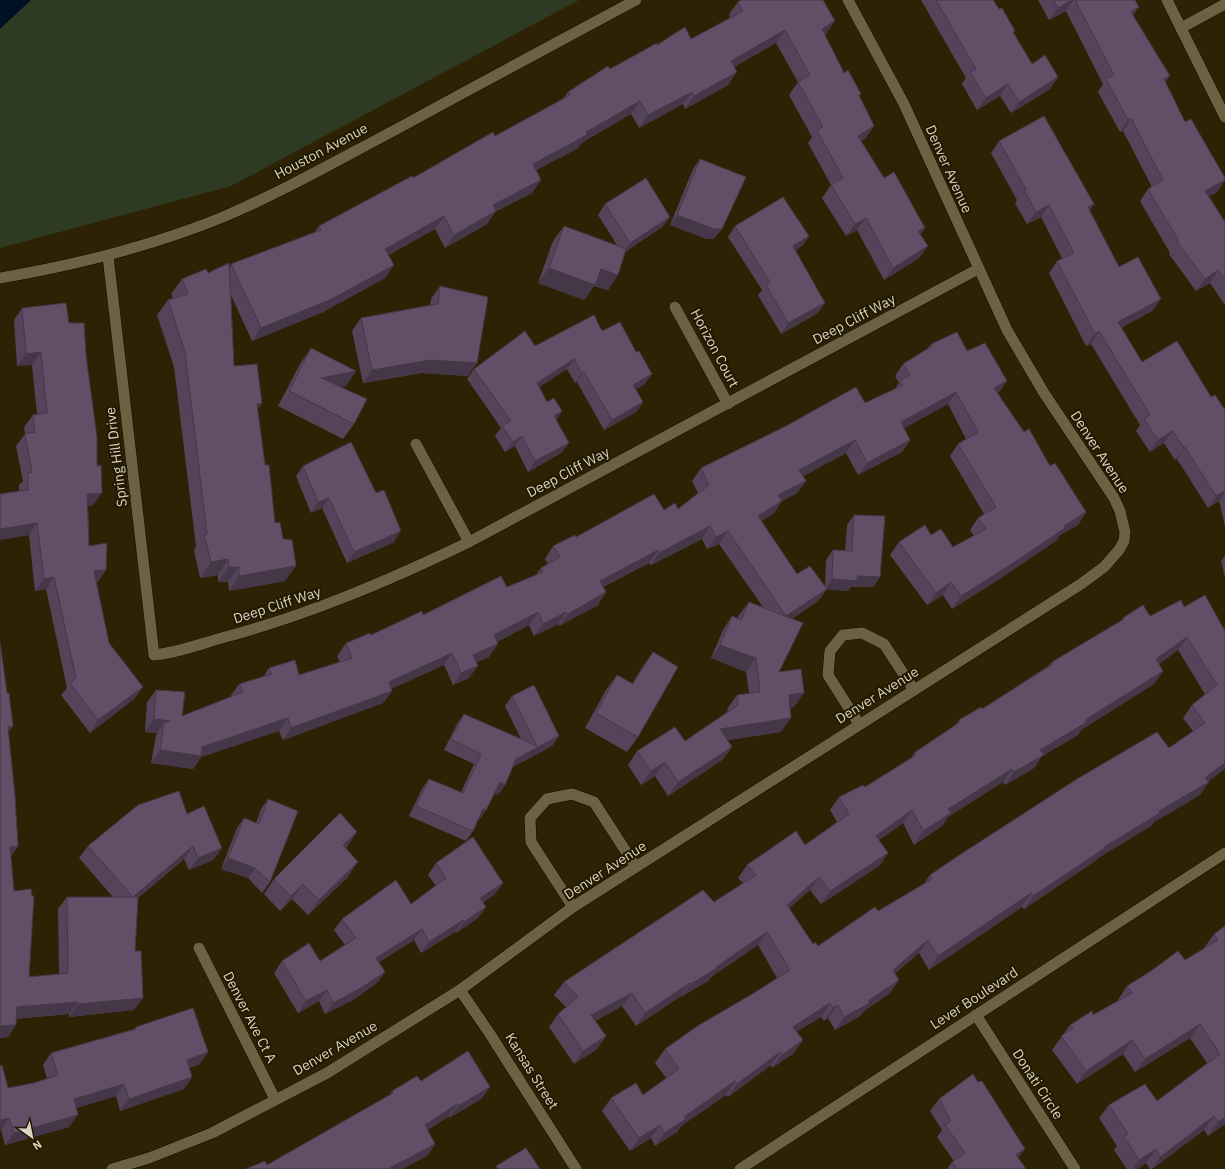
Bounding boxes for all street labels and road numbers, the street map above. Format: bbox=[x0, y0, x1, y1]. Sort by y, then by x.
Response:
street label: Houston Avenue bbox=[271, 119, 371, 183]
street label: Denver Avenue bbox=[922, 122, 977, 216]
street label: Deep Cliff Way bbox=[809, 290, 899, 348]
street label: Horizon Court bbox=[687, 306, 743, 390]
street label: Spring Hill Drive bbox=[101, 406, 131, 508]
street label: Denver Avenue bbox=[1067, 407, 1133, 497]
street label: Deep Cliff Way bbox=[523, 443, 613, 501]
street label: Deep Cliff Way bbox=[231, 582, 323, 628]
street label: Denver Avenue bbox=[832, 662, 922, 728]
street label: Denver Avenue bbox=[560, 837, 650, 903]
street label: Lever Boulevard bbox=[927, 963, 1021, 1033]
street label: Denver Ave Ct A bbox=[219, 968, 281, 1066]
street label: Denver Avenue bbox=[290, 1016, 381, 1079]
street label: Kansas Street bbox=[501, 1029, 563, 1113]
street label: Donati Circle bbox=[1009, 1045, 1068, 1123]

